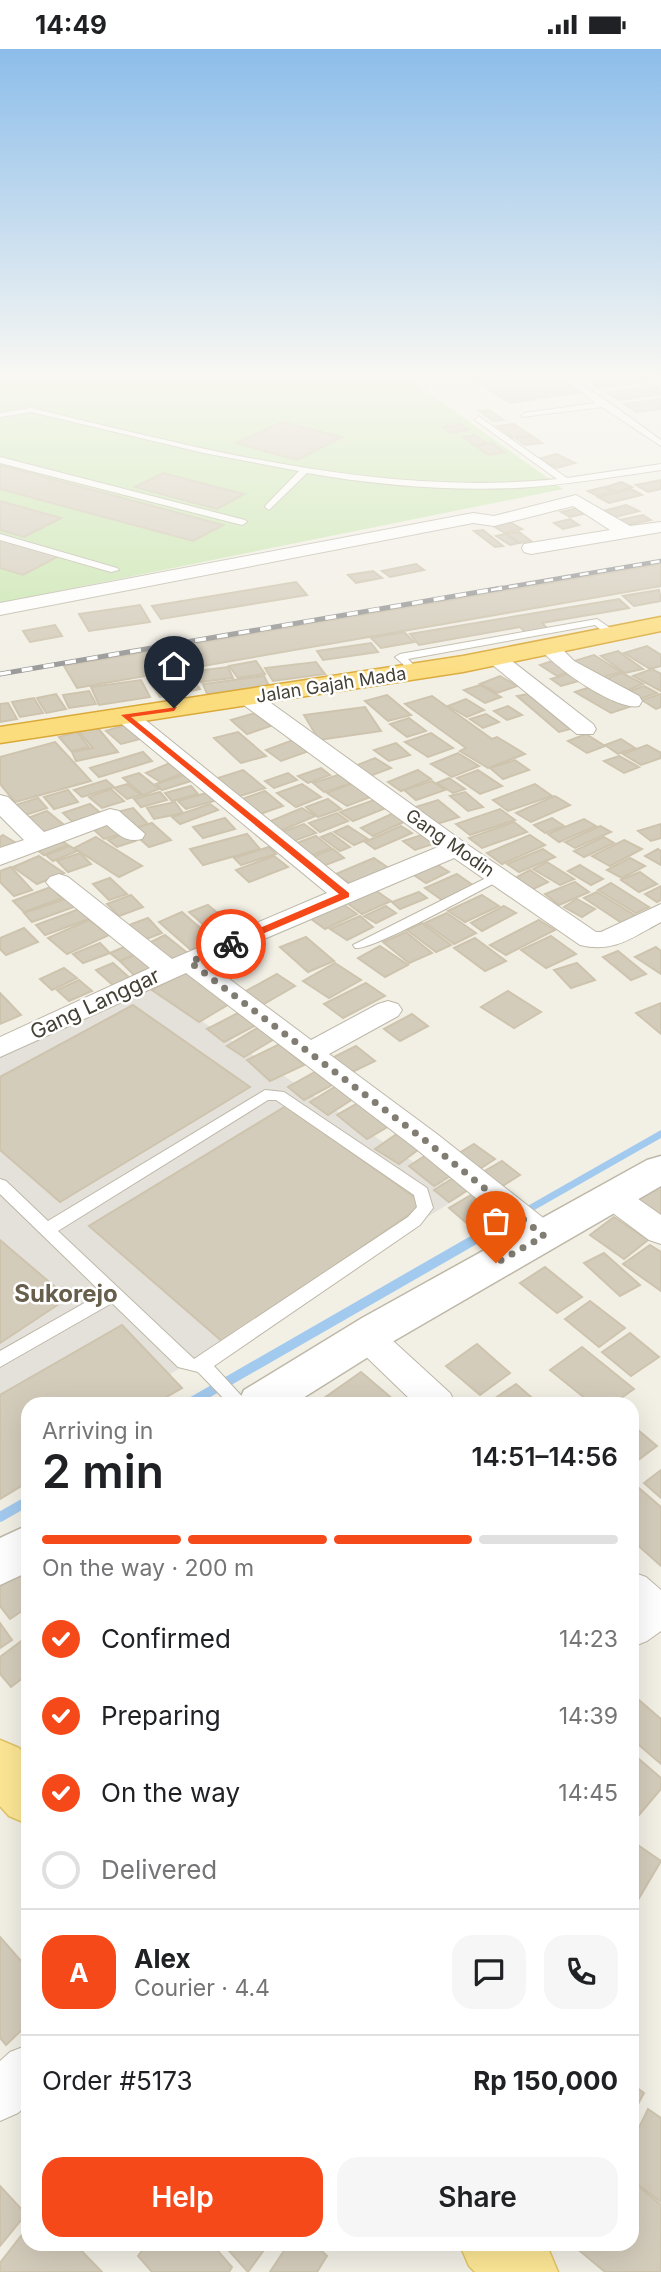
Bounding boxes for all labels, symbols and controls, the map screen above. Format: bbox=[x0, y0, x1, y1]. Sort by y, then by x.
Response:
text: 14:49 bbox=[35, 9, 107, 40]
pin bbox=[144, 636, 204, 708]
icon: home bbox=[155, 647, 193, 685]
street label: Jalan Gajah Mada bbox=[254, 662, 408, 707]
street label: Gang Modin bbox=[402, 804, 499, 881]
courier bbox=[196, 909, 266, 979]
icon: bike bbox=[212, 925, 250, 963]
street label: Gang Langgar bbox=[26, 963, 164, 1044]
pin bbox=[466, 1191, 526, 1263]
icon: bag bbox=[477, 1202, 515, 1240]
district label: Sukorejo bbox=[14, 1279, 118, 1308]
text: Arriving in bbox=[42, 1417, 153, 1445]
text: 14:51–14:56 bbox=[471, 1441, 618, 1472]
text: 2 min bbox=[42, 1443, 164, 1499]
text: On the way · 200 m bbox=[42, 1554, 254, 1582]
icon: check bbox=[42, 1620, 80, 1658]
text: Confirmed bbox=[101, 1623, 231, 1654]
text: 14:23 bbox=[559, 1625, 618, 1653]
icon: check bbox=[42, 1697, 80, 1735]
text: Preparing bbox=[101, 1700, 221, 1731]
text: 14:39 bbox=[559, 1702, 618, 1730]
icon: check bbox=[42, 1774, 80, 1812]
text: On the way bbox=[101, 1777, 240, 1808]
text: 14:45 bbox=[558, 1779, 618, 1807]
text: Delivered bbox=[101, 1854, 217, 1885]
button: chat bbox=[452, 1935, 526, 2009]
button: phone bbox=[544, 1935, 618, 2009]
text: Alex bbox=[134, 1943, 191, 1974]
text: A bbox=[69, 1957, 89, 1988]
text: Courier · 4.4 bbox=[134, 1974, 270, 2002]
text: Order #5173 bbox=[42, 2065, 193, 2096]
text: Rp 150,000 bbox=[473, 2065, 618, 2096]
button: Help bbox=[42, 2157, 323, 2237]
button: Share bbox=[337, 2157, 618, 2237]

